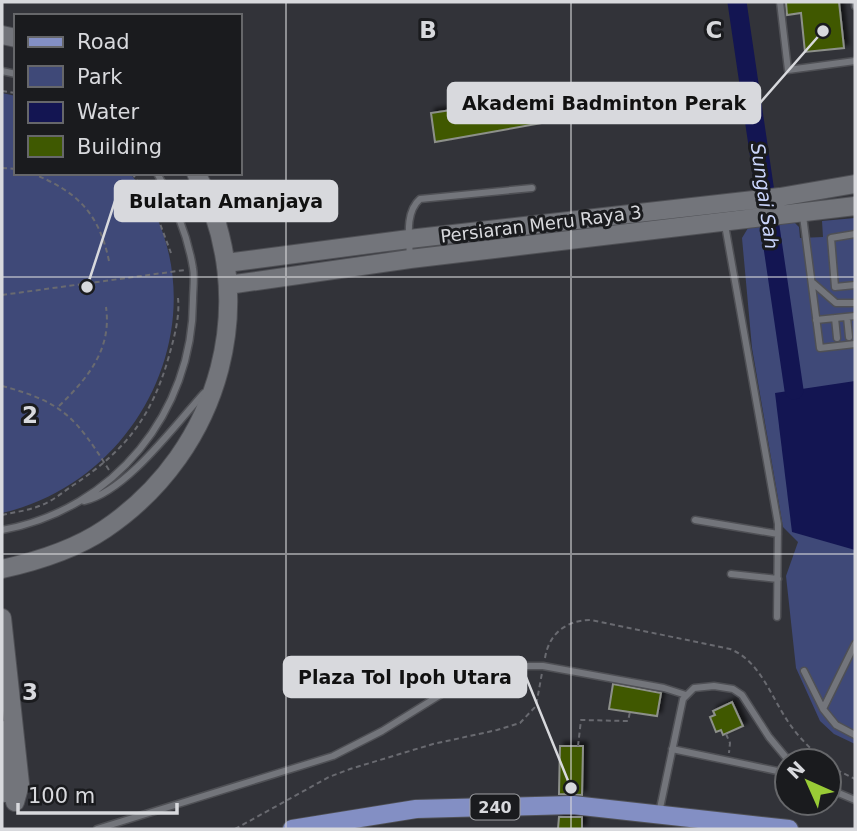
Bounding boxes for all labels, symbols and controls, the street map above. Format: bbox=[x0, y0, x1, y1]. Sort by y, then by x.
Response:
legend bbox=[14, 14, 242, 175]
text: B bbox=[419, 17, 437, 43]
text: C bbox=[706, 17, 722, 43]
text: Road bbox=[77, 30, 130, 54]
text: Park bbox=[77, 65, 123, 89]
callout: Akademi Badminton Perak bbox=[448, 83, 760, 123]
text: Akademi Badminton Perak bbox=[462, 92, 746, 114]
text: Water bbox=[77, 100, 139, 124]
text: Building bbox=[77, 135, 162, 159]
water label: Sungai Sah bbox=[747, 142, 783, 250]
callout: Bulatan Amanjaya bbox=[115, 181, 337, 221]
text: Bulatan Amanjaya bbox=[129, 190, 323, 212]
street label: Persiaran Meru Raya 3 bbox=[439, 201, 643, 247]
text: 2 bbox=[22, 402, 38, 428]
callout: Plaza Tol Ipoh Utara bbox=[284, 657, 526, 697]
text: Plaza Tol Ipoh Utara bbox=[298, 666, 512, 688]
text: 3 bbox=[22, 679, 38, 705]
north arrow bbox=[773, 747, 843, 817]
text: N bbox=[783, 757, 809, 783]
scale bar bbox=[18, 772, 177, 816]
text: 100 m bbox=[28, 784, 95, 808]
road number: 240 bbox=[470, 794, 520, 820]

